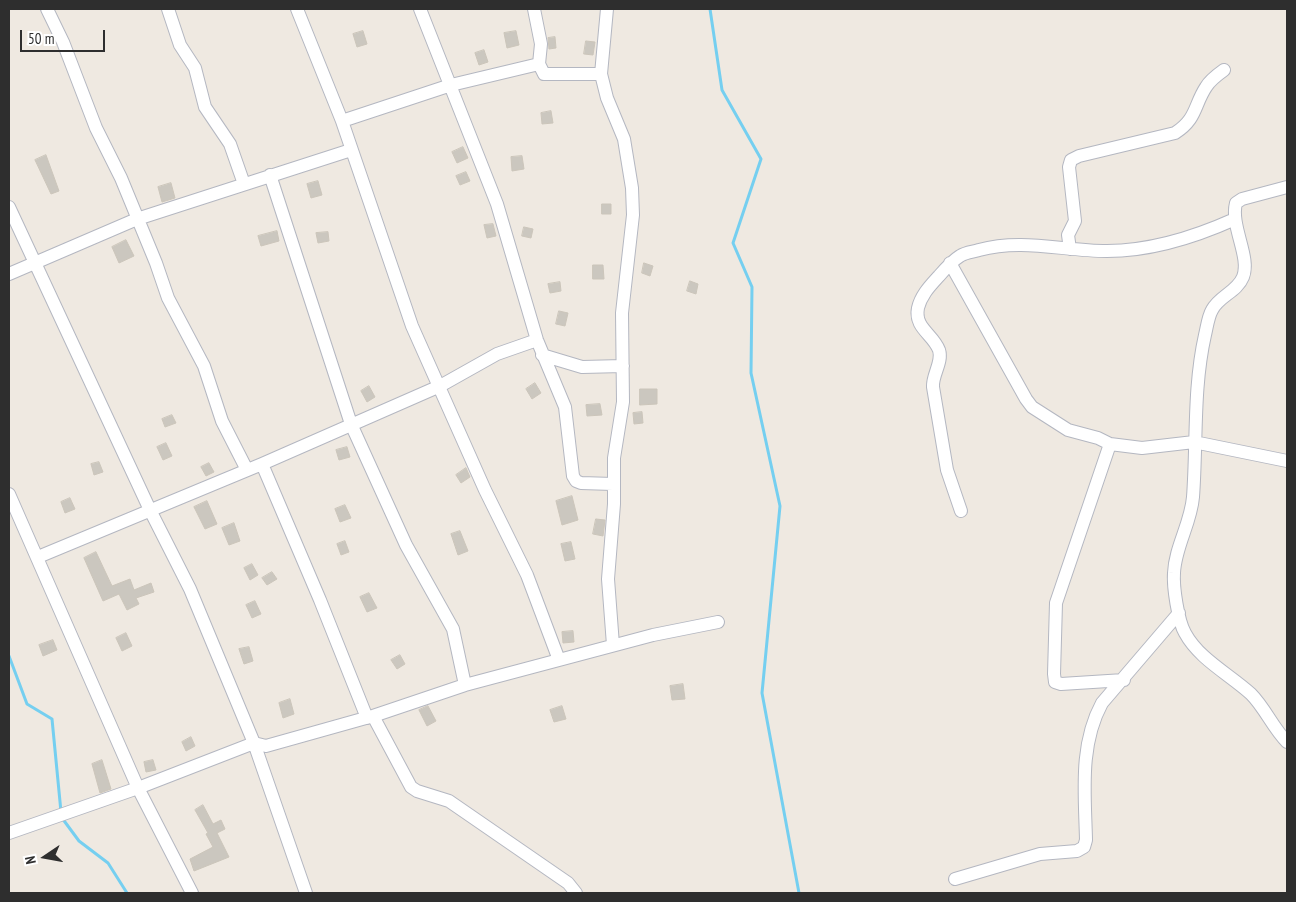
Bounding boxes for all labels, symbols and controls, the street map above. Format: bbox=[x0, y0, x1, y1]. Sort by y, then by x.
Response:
scale bar bbox=[22, 20, 108, 52]
text: 50 m bbox=[28, 29, 54, 48]
north arrow bbox=[20, 832, 70, 882]
text: N bbox=[21, 855, 40, 866]

